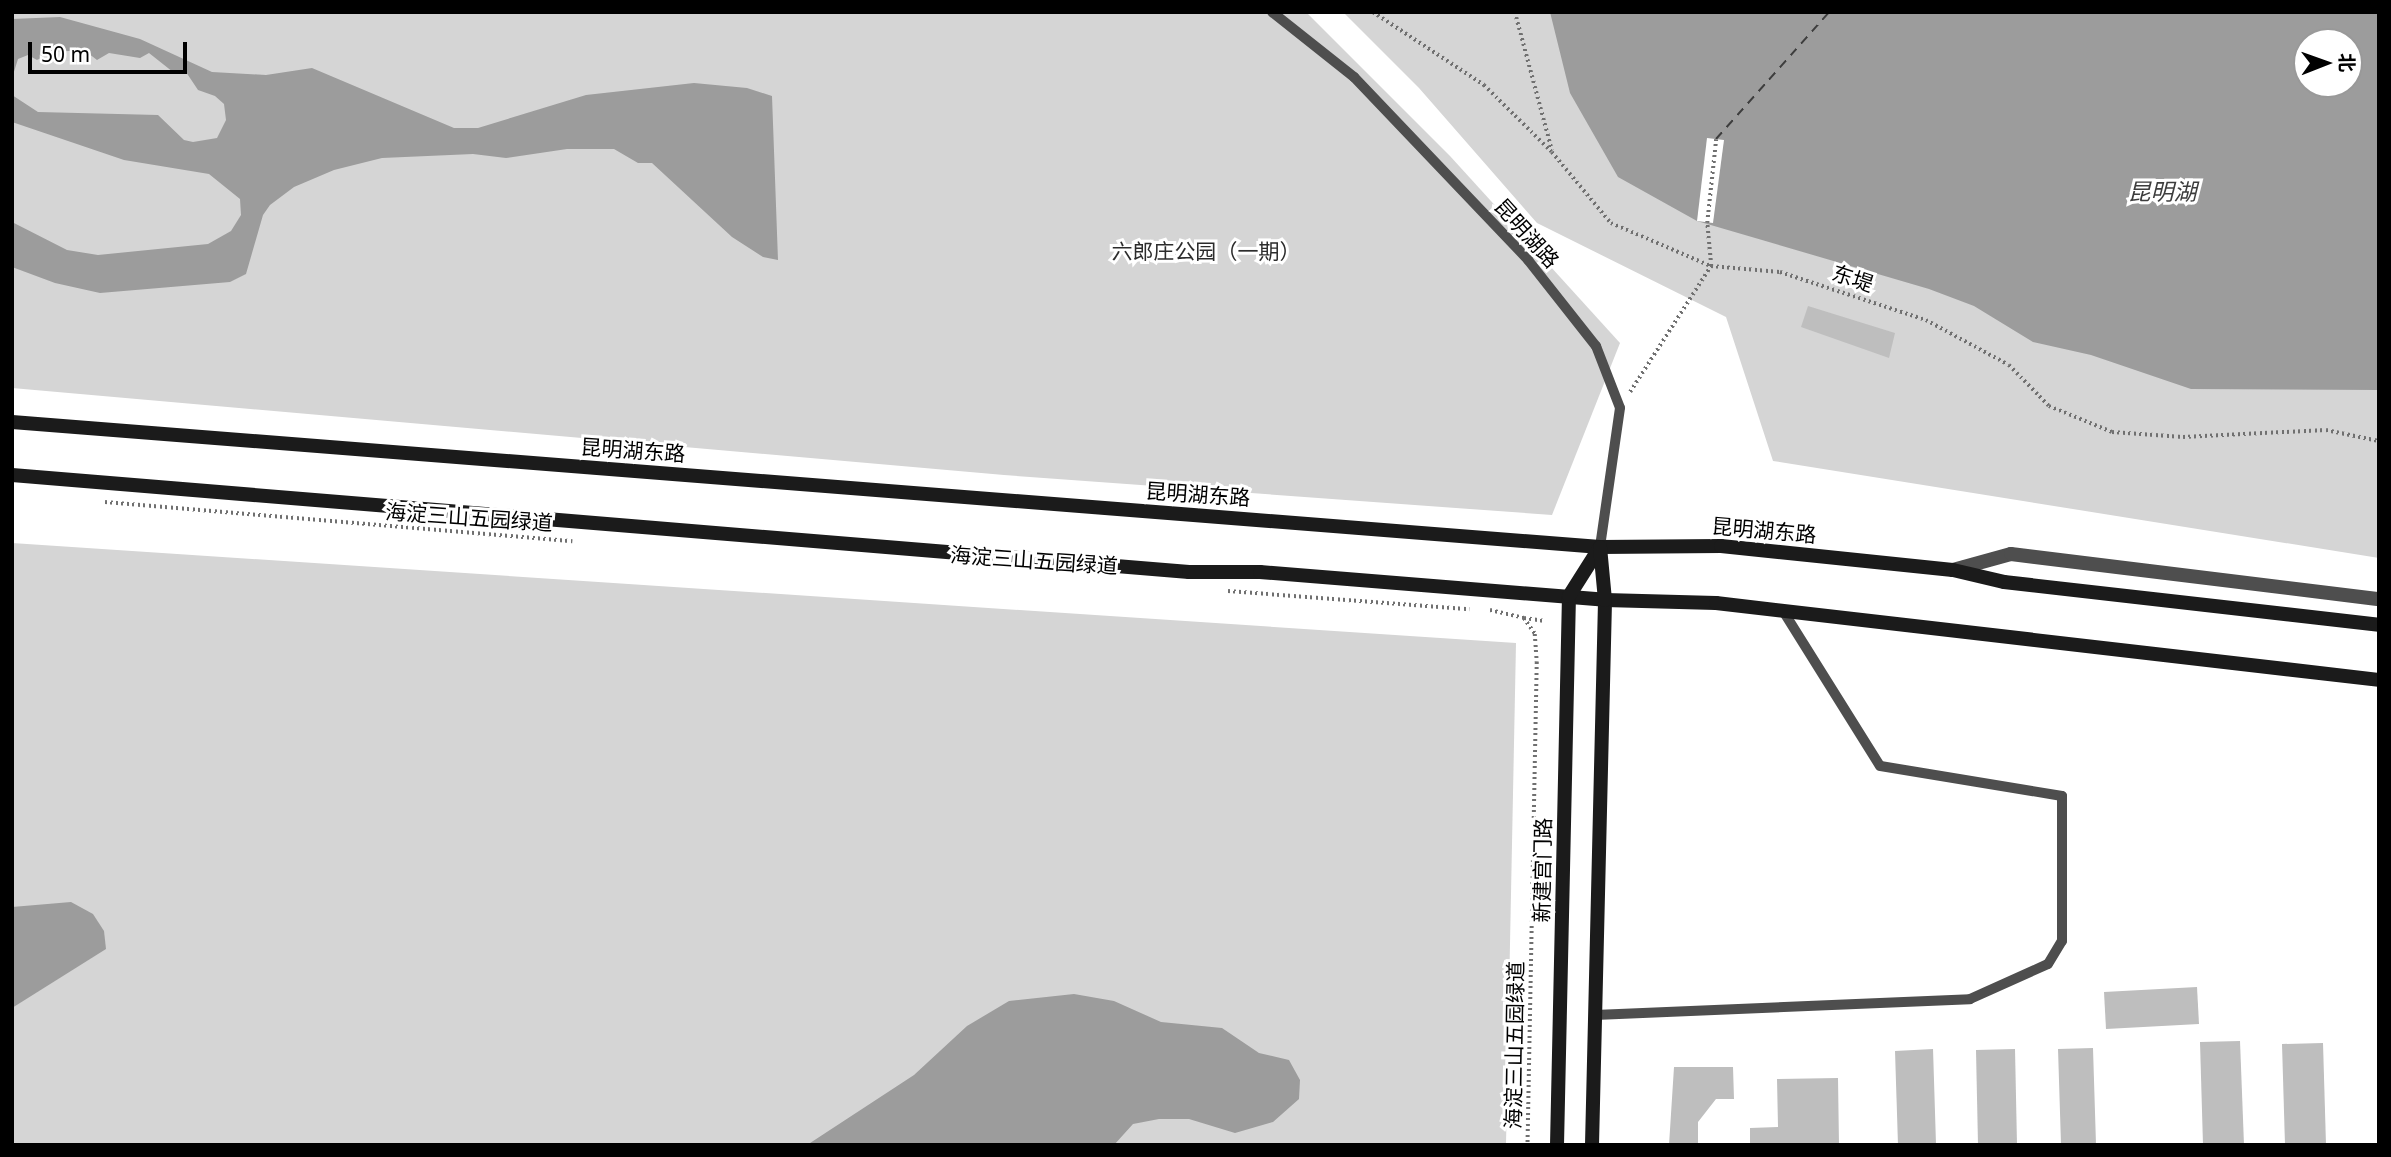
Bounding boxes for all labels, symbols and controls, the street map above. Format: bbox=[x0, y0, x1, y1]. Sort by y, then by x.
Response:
scale bar bbox=[32, 28, 191, 72]
north arrow bbox=[2293, 28, 2363, 98]
text: 50 m bbox=[41, 40, 90, 68]
text: 北 bbox=[2334, 53, 2360, 72]
water label: 昆明湖 bbox=[2128, 177, 2196, 205]
street label: 昆明湖路 bbox=[1490, 193, 1564, 273]
park label: 六郎庄公园（一期） bbox=[1112, 238, 1300, 264]
street label: 东堤 bbox=[1829, 260, 1877, 296]
street label: 昆明湖东路 bbox=[580, 434, 686, 466]
street label: 昆明湖东路 bbox=[1145, 478, 1251, 510]
street label: 海淀三山五园绿道 bbox=[384, 499, 554, 535]
street label: 昆明湖东路 bbox=[1711, 513, 1817, 547]
street label: 海淀三山五园绿道 bbox=[949, 542, 1119, 578]
street label: 新建宫门路 bbox=[1528, 817, 1556, 923]
street label: 海淀三山五园绿道 bbox=[1500, 961, 1528, 1129]

